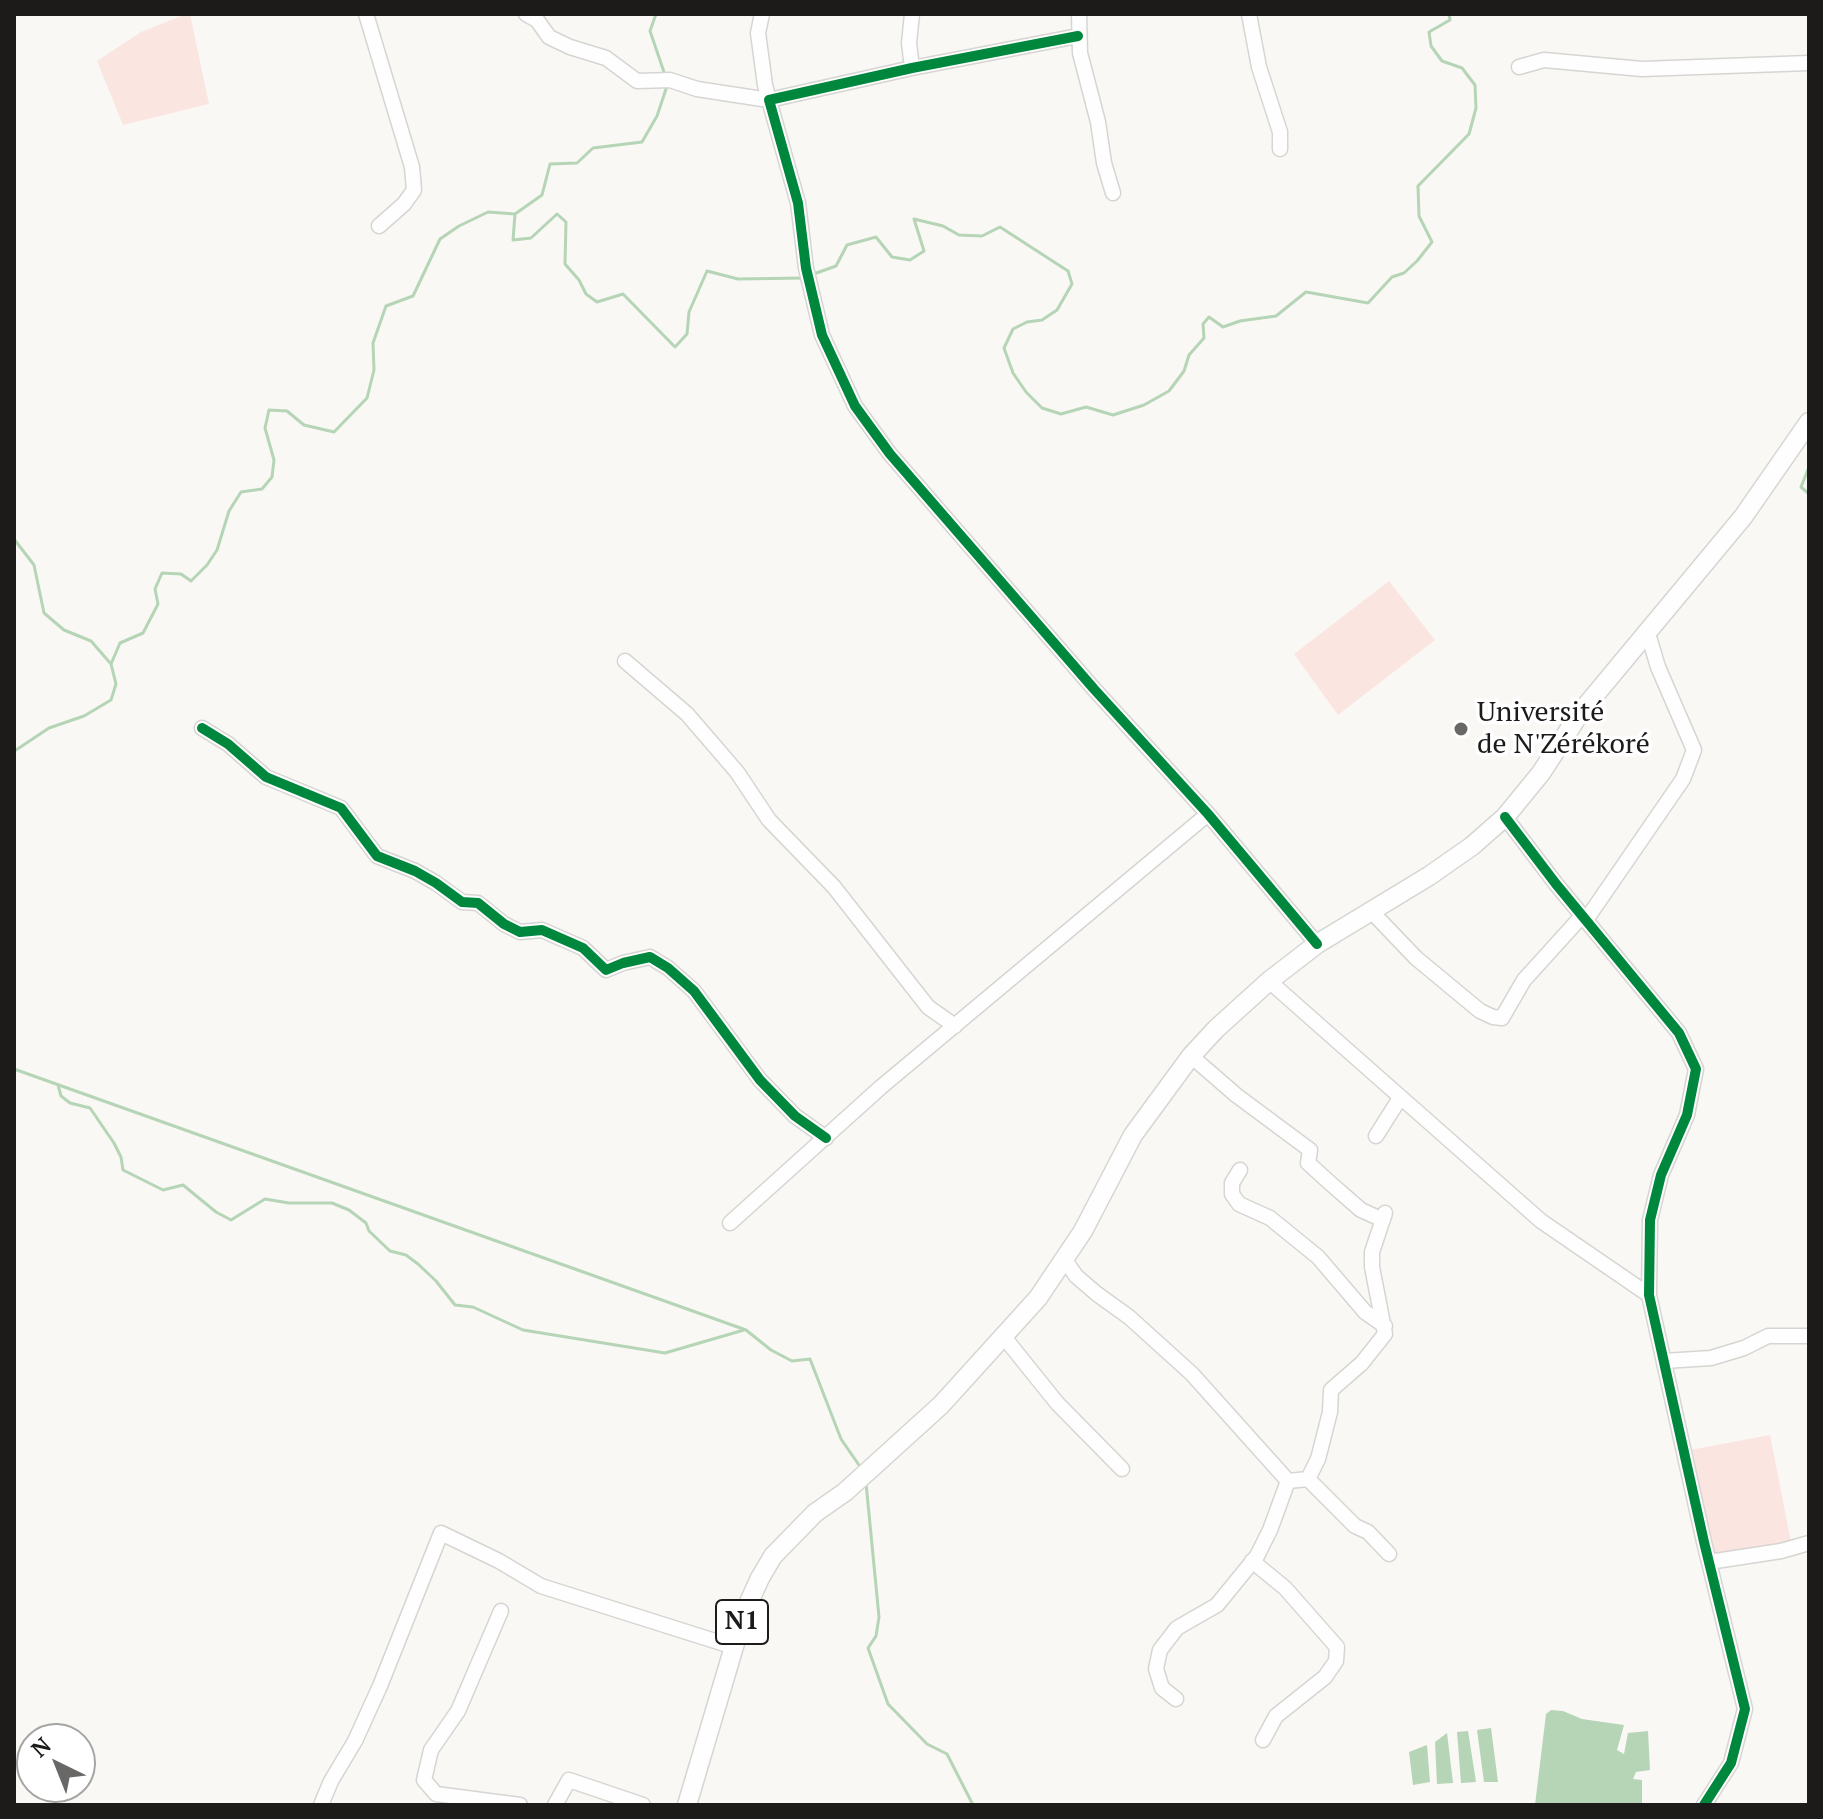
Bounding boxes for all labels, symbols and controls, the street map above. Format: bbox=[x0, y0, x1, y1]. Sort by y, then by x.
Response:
place label: Université de N'Zérékoré bbox=[1477, 696, 1650, 762]
marker: Université de N'Zérékoré bbox=[1452, 720, 1470, 738]
road number: N1 bbox=[716, 1600, 768, 1644]
north arrow bbox=[16, 1723, 96, 1803]
text: N bbox=[25, 1730, 57, 1763]

